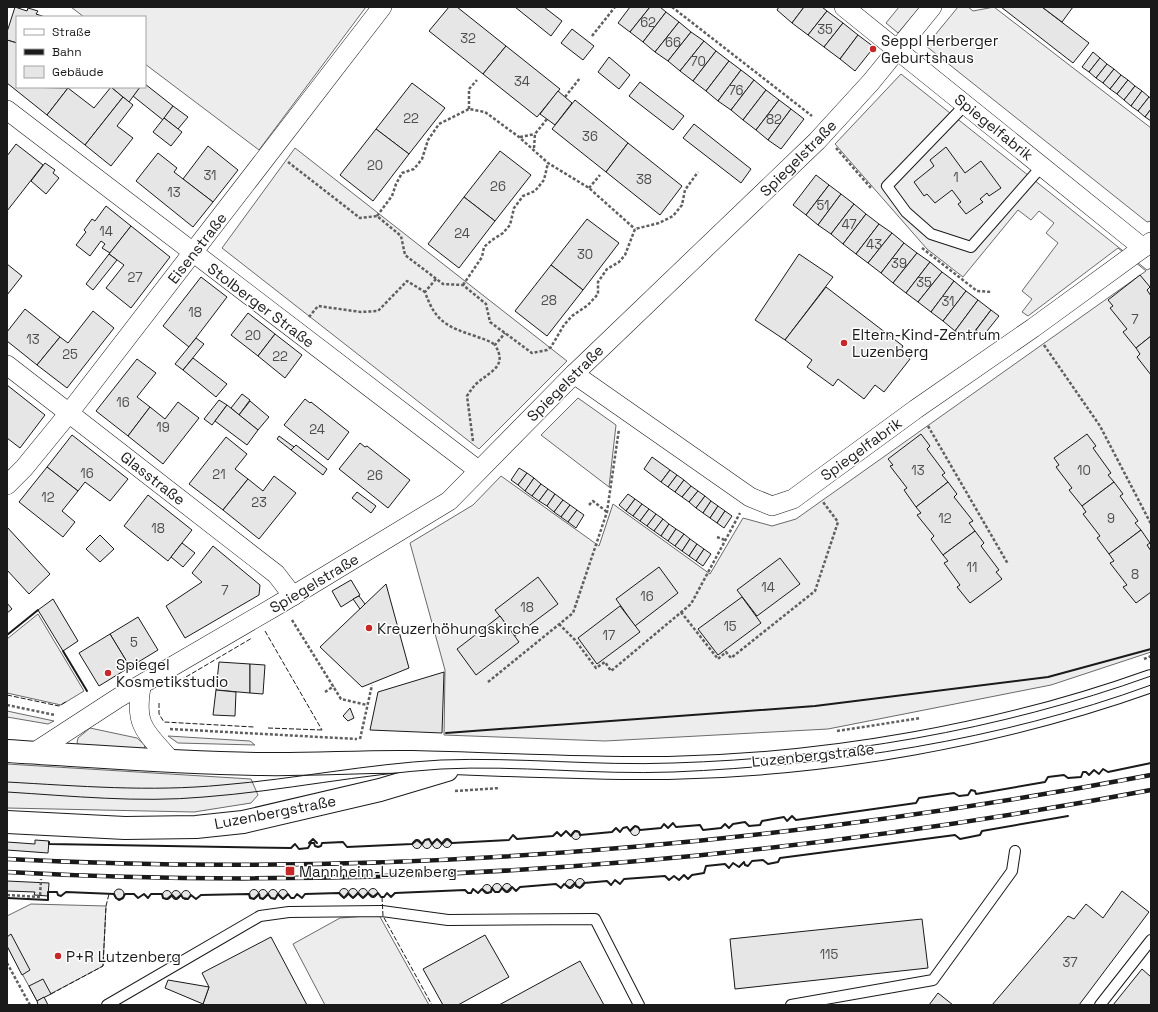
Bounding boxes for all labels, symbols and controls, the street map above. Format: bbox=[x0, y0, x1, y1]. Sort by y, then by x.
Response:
house number: 62 bbox=[640, 14, 656, 31]
legend bbox=[16, 16, 146, 88]
house number: 35 bbox=[817, 21, 833, 38]
text: Straße bbox=[52, 24, 91, 40]
house number: 32 bbox=[460, 30, 476, 47]
place label: Seppl Herberger Geburtshaus bbox=[881, 31, 999, 67]
house number: 66 bbox=[665, 34, 681, 51]
text: Bahn bbox=[52, 44, 82, 60]
marker: Seppl Herberger Geburtshaus bbox=[868, 44, 878, 54]
house number: 70 bbox=[690, 53, 706, 70]
text: Gebäude bbox=[52, 64, 104, 80]
house number: 34 bbox=[514, 73, 530, 90]
house number: 76 bbox=[728, 82, 744, 99]
street label: Spiegelfabrik bbox=[951, 89, 1037, 165]
house number: 22 bbox=[403, 110, 419, 127]
house number: 82 bbox=[766, 111, 782, 128]
street label: Spiegelstraße bbox=[756, 116, 840, 200]
house number: 36 bbox=[582, 128, 598, 145]
house number: 20 bbox=[367, 157, 383, 174]
house number: 31 bbox=[203, 167, 217, 184]
house number: 1 bbox=[953, 169, 959, 186]
house number: 38 bbox=[636, 171, 652, 188]
house number: 26 bbox=[490, 178, 506, 195]
house number: 13 bbox=[167, 184, 181, 201]
house number: 51 bbox=[816, 197, 830, 214]
street label: Eisenstraße bbox=[163, 209, 231, 287]
house number: 47 bbox=[841, 216, 857, 233]
house number: 14 bbox=[99, 223, 113, 240]
house number: 24 bbox=[454, 225, 470, 242]
house number: 43 bbox=[866, 236, 882, 253]
house number: 30 bbox=[577, 246, 593, 263]
house number: 39 bbox=[891, 255, 907, 272]
street label: Stolberger Straße bbox=[204, 259, 318, 352]
house number: 27 bbox=[127, 269, 143, 286]
house number: 35 bbox=[916, 274, 932, 291]
house number: 28 bbox=[541, 292, 557, 309]
house number: 31 bbox=[941, 293, 955, 310]
house number: 18 bbox=[188, 304, 202, 321]
house number: 7 bbox=[1131, 311, 1139, 328]
place label: Eltern-Kind-Zentrum Luzenberg bbox=[852, 325, 1000, 361]
house number: 20 bbox=[245, 327, 261, 344]
house number: 13 bbox=[26, 331, 40, 348]
marker: Eltern-Kind-Zentrum Luzenberg bbox=[839, 338, 849, 348]
street label: Spiegelstraße bbox=[523, 341, 607, 425]
house number: 25 bbox=[62, 346, 78, 363]
house number: 22 bbox=[272, 348, 288, 365]
house number: 16 bbox=[116, 394, 130, 411]
street label: Spiegelfabrik bbox=[817, 413, 905, 485]
house number: 19 bbox=[156, 419, 170, 436]
house number: 24 bbox=[309, 421, 325, 438]
street label: Glasstraße bbox=[117, 447, 189, 509]
house number: 13 bbox=[911, 462, 925, 479]
house number: 10 bbox=[1077, 462, 1091, 479]
house number: 16 bbox=[80, 465, 94, 482]
house number: 21 bbox=[212, 466, 226, 483]
house number: 26 bbox=[367, 467, 383, 484]
house number: 12 bbox=[41, 489, 55, 506]
house number: 23 bbox=[251, 494, 267, 511]
house number: 12 bbox=[938, 510, 952, 527]
house number: 9 bbox=[1107, 510, 1115, 527]
house number: 18 bbox=[151, 520, 165, 537]
street label: Spiegelstraße bbox=[266, 549, 362, 617]
house number: 11 bbox=[967, 559, 977, 576]
house number: 8 bbox=[1131, 566, 1139, 583]
house number: 14 bbox=[761, 579, 775, 596]
house number: 7 bbox=[221, 582, 229, 599]
house number: 16 bbox=[640, 588, 654, 605]
house number: 18 bbox=[520, 599, 534, 616]
house number: 15 bbox=[723, 618, 737, 635]
place label: Kreuzerhöhungskirche bbox=[377, 619, 539, 638]
marker: Kreuzerhöhungskirche bbox=[364, 623, 374, 633]
house number: 17 bbox=[603, 627, 615, 644]
house number: 5 bbox=[130, 634, 138, 651]
place label: Spiegel Kosmetikstudio bbox=[116, 655, 228, 691]
marker: Spiegel Kosmetikstudio bbox=[103, 668, 113, 678]
street label: Luzenbergstraße bbox=[751, 739, 875, 771]
street label: Luzenbergstraße bbox=[213, 791, 338, 833]
place label: Mannheim-Luzenberg bbox=[299, 862, 457, 881]
marker: Mannheim-Luzenberg bbox=[284, 865, 296, 877]
house number: 115 bbox=[820, 946, 839, 963]
place label: P+R Lutzenberg bbox=[66, 947, 181, 966]
marker: P+R Lutzenberg bbox=[53, 951, 63, 961]
house number: 37 bbox=[1062, 954, 1078, 971]

